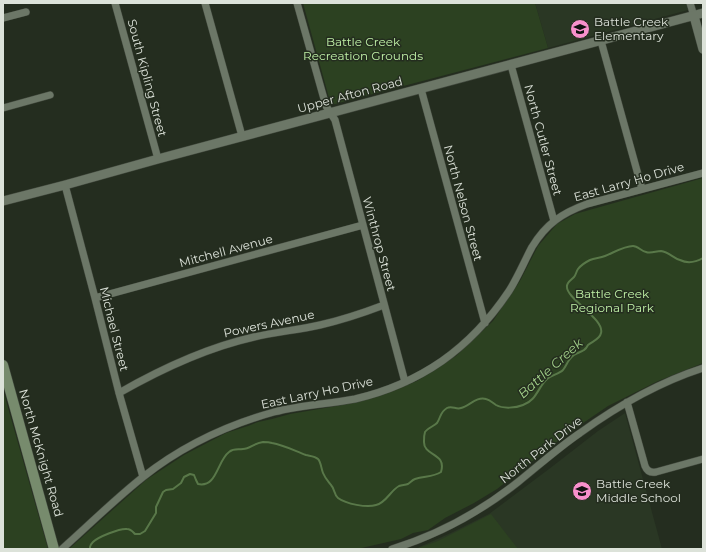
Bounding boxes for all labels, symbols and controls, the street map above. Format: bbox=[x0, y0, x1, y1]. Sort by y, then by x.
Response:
place label: Battle Creek Elementary bbox=[594, 14, 669, 43]
street label: South Kipling Street bbox=[125, 17, 170, 138]
school or university icon: Battle Creek Elementary bbox=[569, 18, 591, 40]
park label: Battle Creek Recreation Grounds bbox=[303, 34, 423, 63]
street label: Upper Afton Road bbox=[296, 73, 404, 116]
street label: North Cutler Street bbox=[521, 83, 566, 197]
street label: North Nelson Street bbox=[441, 143, 486, 263]
street label: East Larry Ho Drive bbox=[572, 159, 686, 204]
street label: Winthrop Street bbox=[360, 195, 399, 293]
street label: Mitchell Avenue bbox=[177, 231, 274, 270]
street label: Michael Street bbox=[97, 285, 132, 373]
park label: Battle Creek Regional Park bbox=[570, 286, 655, 315]
street label: Powers Avenue bbox=[222, 307, 316, 340]
water label: Battle Creek bbox=[514, 334, 587, 401]
street label: East Larry Ho Drive bbox=[260, 373, 374, 412]
street label: North McKnight Road bbox=[16, 387, 67, 518]
street label: North Park Drive bbox=[497, 413, 585, 486]
place label: Battle Creek Middle School bbox=[596, 476, 681, 505]
school or university icon: Battle Creek Middle School bbox=[571, 480, 593, 502]

